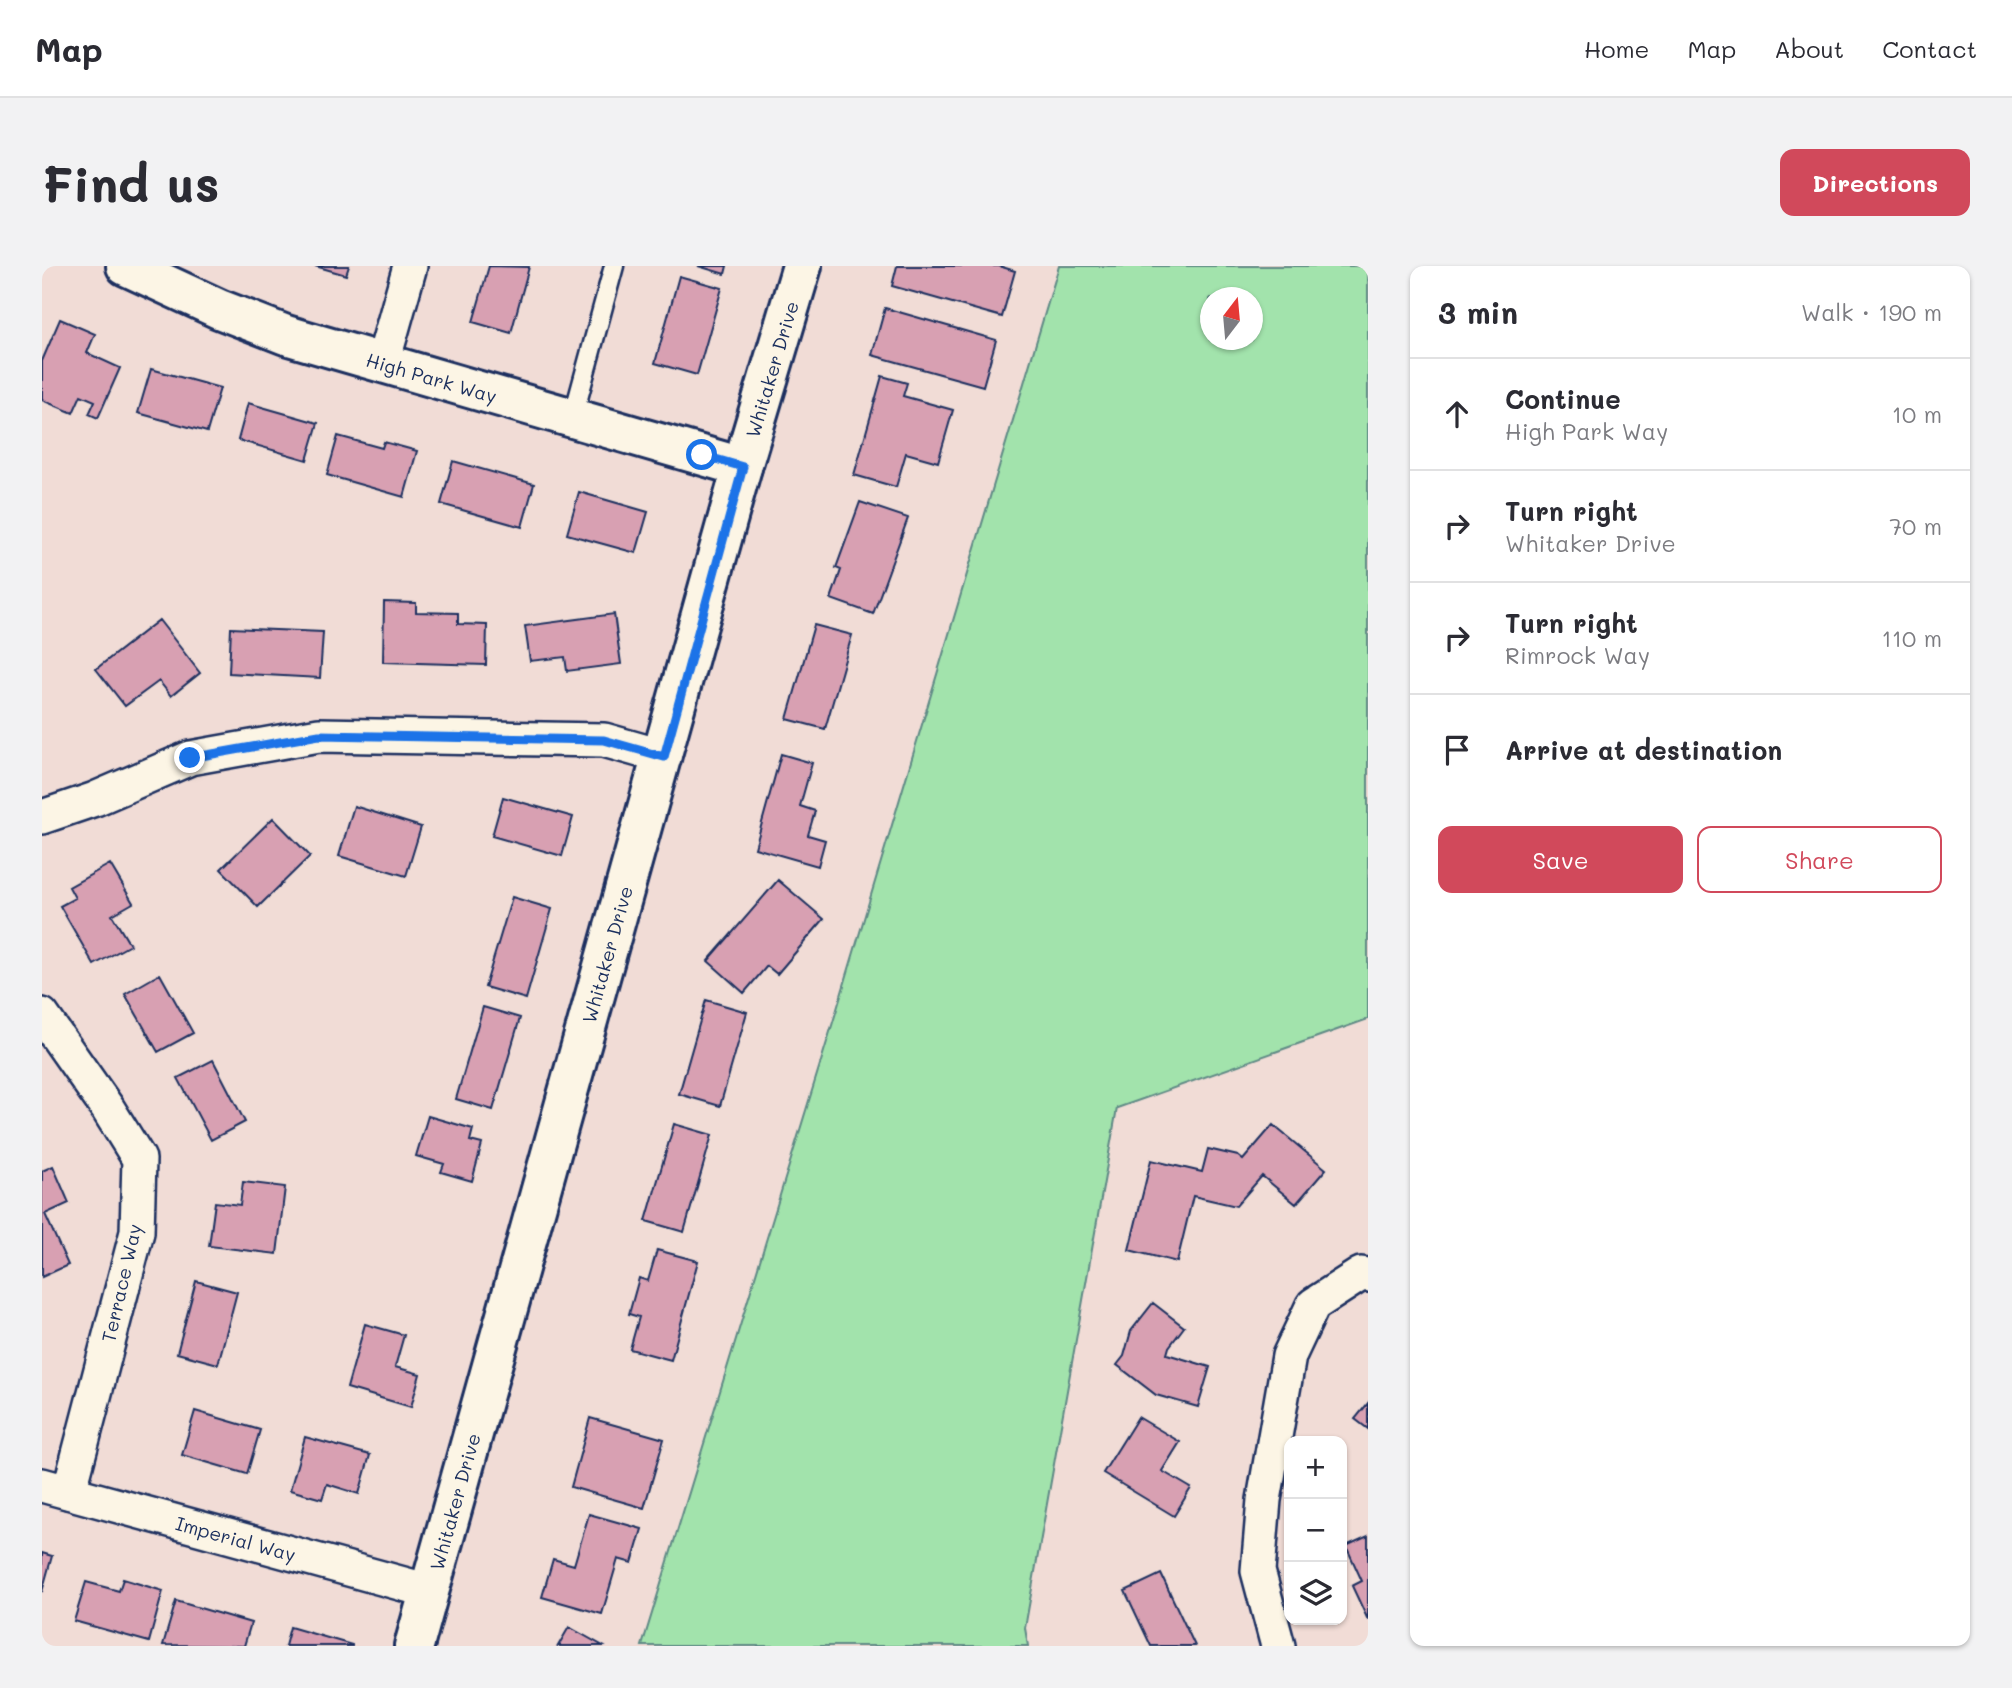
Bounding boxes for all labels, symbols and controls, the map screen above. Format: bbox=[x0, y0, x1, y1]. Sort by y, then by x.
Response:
text: Map bbox=[35, 27, 103, 70]
text: Home bbox=[1584, 33, 1649, 64]
text: Map bbox=[1687, 33, 1736, 64]
text: About bbox=[1774, 33, 1844, 64]
text: Contact bbox=[1882, 33, 1977, 64]
button: Directions bbox=[1780, 149, 1970, 216]
text: Find us bbox=[42, 151, 220, 214]
north arrow bbox=[1200, 287, 1263, 350]
text: 3 min bbox=[1438, 292, 1518, 332]
text: Walk · 190 m bbox=[1801, 297, 1942, 327]
street label: Whitaker Drive bbox=[739, 298, 803, 440]
street label: High Park Way bbox=[363, 346, 500, 408]
text: Continue bbox=[1505, 382, 1621, 416]
icon: ahead bbox=[1438, 395, 1476, 433]
text: 10 m bbox=[1892, 399, 1942, 429]
text: High Park Way bbox=[1505, 416, 1668, 446]
route start bbox=[686, 439, 717, 470]
text: Turn right bbox=[1505, 494, 1638, 528]
icon: right bbox=[1438, 507, 1476, 545]
text: 70 m bbox=[1889, 511, 1942, 541]
text: Whitaker Drive bbox=[1505, 528, 1676, 558]
text: Turn right bbox=[1505, 606, 1638, 640]
icon: right bbox=[1438, 619, 1476, 657]
text: 110 m bbox=[1882, 623, 1942, 653]
text: Rimrock Way bbox=[1505, 640, 1650, 670]
icon: arrive bbox=[1438, 731, 1476, 769]
text: Arrive at destination bbox=[1505, 733, 1782, 767]
route end bbox=[174, 742, 205, 773]
button: Save bbox=[1438, 826, 1683, 893]
button: Share bbox=[1697, 826, 1942, 893]
street label: Whitaker Drive bbox=[575, 883, 637, 1026]
street label: Terrace Way bbox=[95, 1221, 147, 1345]
street label: Whitaker Drive bbox=[423, 1430, 485, 1573]
map controls bbox=[1284, 1436, 1347, 1625]
button: + bbox=[1284, 1436, 1347, 1499]
button: − bbox=[1284, 1499, 1347, 1562]
street label: Imperial Way bbox=[173, 1510, 299, 1566]
button: layers bbox=[1284, 1562, 1347, 1625]

